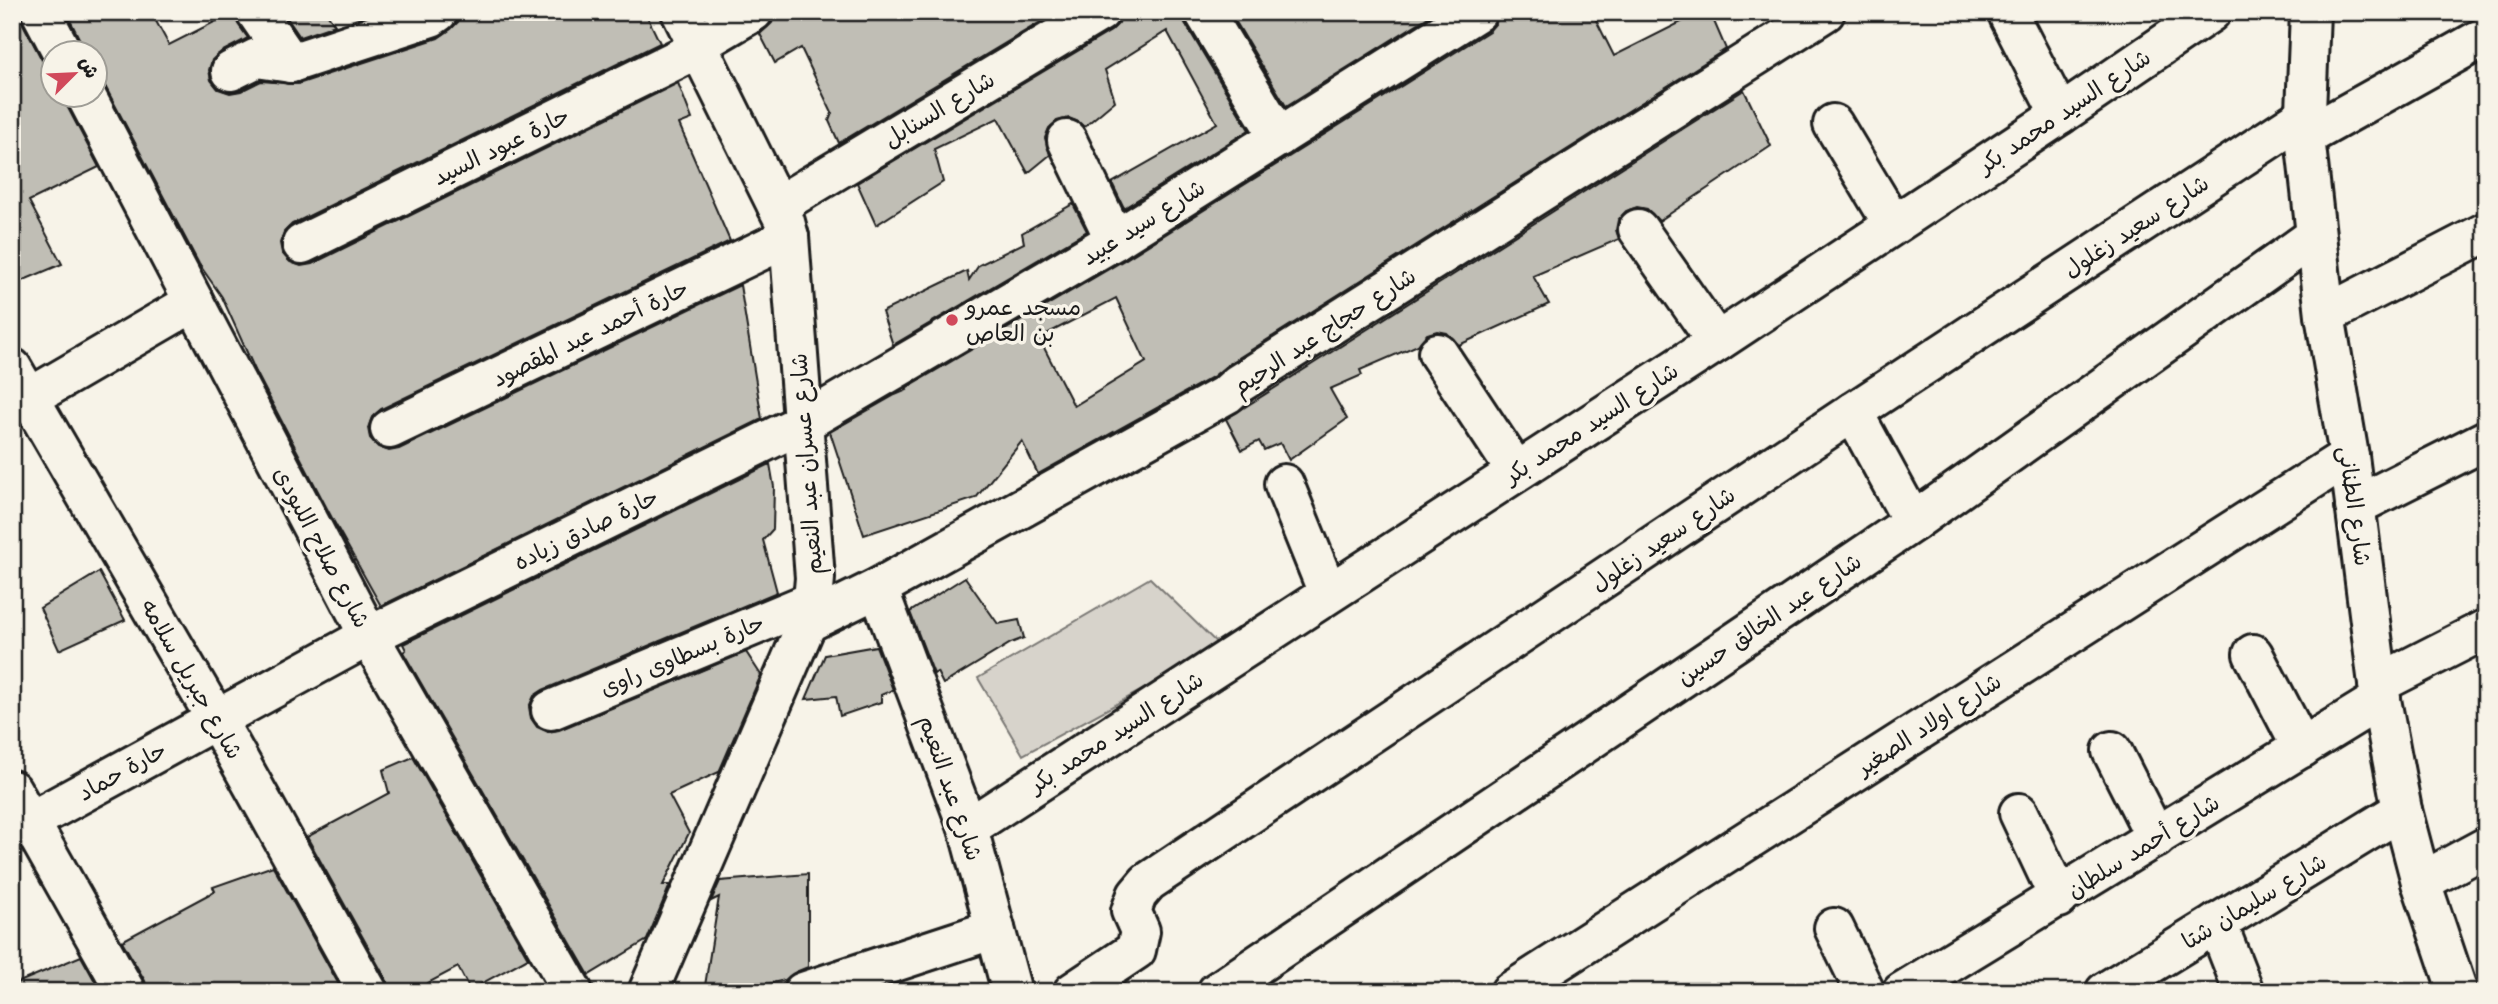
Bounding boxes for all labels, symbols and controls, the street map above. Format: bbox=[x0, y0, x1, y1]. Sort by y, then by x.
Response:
north arrow bbox=[38, 38, 108, 108]
street label: شارع السيد محمد بكر bbox=[1971, 44, 2157, 182]
text: ش bbox=[74, 53, 103, 82]
street label: شارع السنابل bbox=[879, 66, 1001, 155]
street label: حارة عبود السيد bbox=[429, 102, 574, 191]
street label: شارع سعيد زغلول bbox=[2058, 169, 2215, 285]
street label: شارع سيد عبيد bbox=[1077, 174, 1211, 273]
street label: شارع حجاج عبد الرحيم bbox=[1228, 262, 1423, 404]
street label: حارة أحمد عبد المقصود bbox=[487, 273, 693, 393]
place label: مسجد عمرو بن العاص bbox=[964, 294, 1081, 347]
marker: مسجد عمرو بن العاص bbox=[944, 312, 960, 328]
street label: شارع عسران عبد النعيم bbox=[785, 352, 832, 576]
street label: شارع السيد محمد بكر bbox=[1497, 357, 1685, 493]
street label: شارع الطنانى bbox=[2331, 444, 2376, 568]
street label: شارع صلاح اللبودى bbox=[266, 462, 375, 633]
street label: شارع سعيد زغلول bbox=[1586, 481, 1742, 599]
street label: حارة صادق زياده bbox=[510, 483, 663, 576]
street label: شارع عبد الخالق حسين bbox=[1672, 548, 1868, 693]
street label: شارع جبريل سلامه bbox=[133, 595, 248, 765]
street label: حارة بسطاوى راوى bbox=[596, 609, 768, 702]
street label: شارع السيد محمد بكر bbox=[1022, 666, 1210, 802]
street label: شارع اولاد الصغير bbox=[1850, 668, 2007, 784]
street label: شارع عبد النعيم bbox=[909, 712, 988, 866]
street label: حارة حماد bbox=[73, 736, 171, 807]
street label: شارع أحمد سلطان bbox=[2062, 788, 2226, 906]
street label: شارع سليمان شتا bbox=[2177, 848, 2332, 957]

